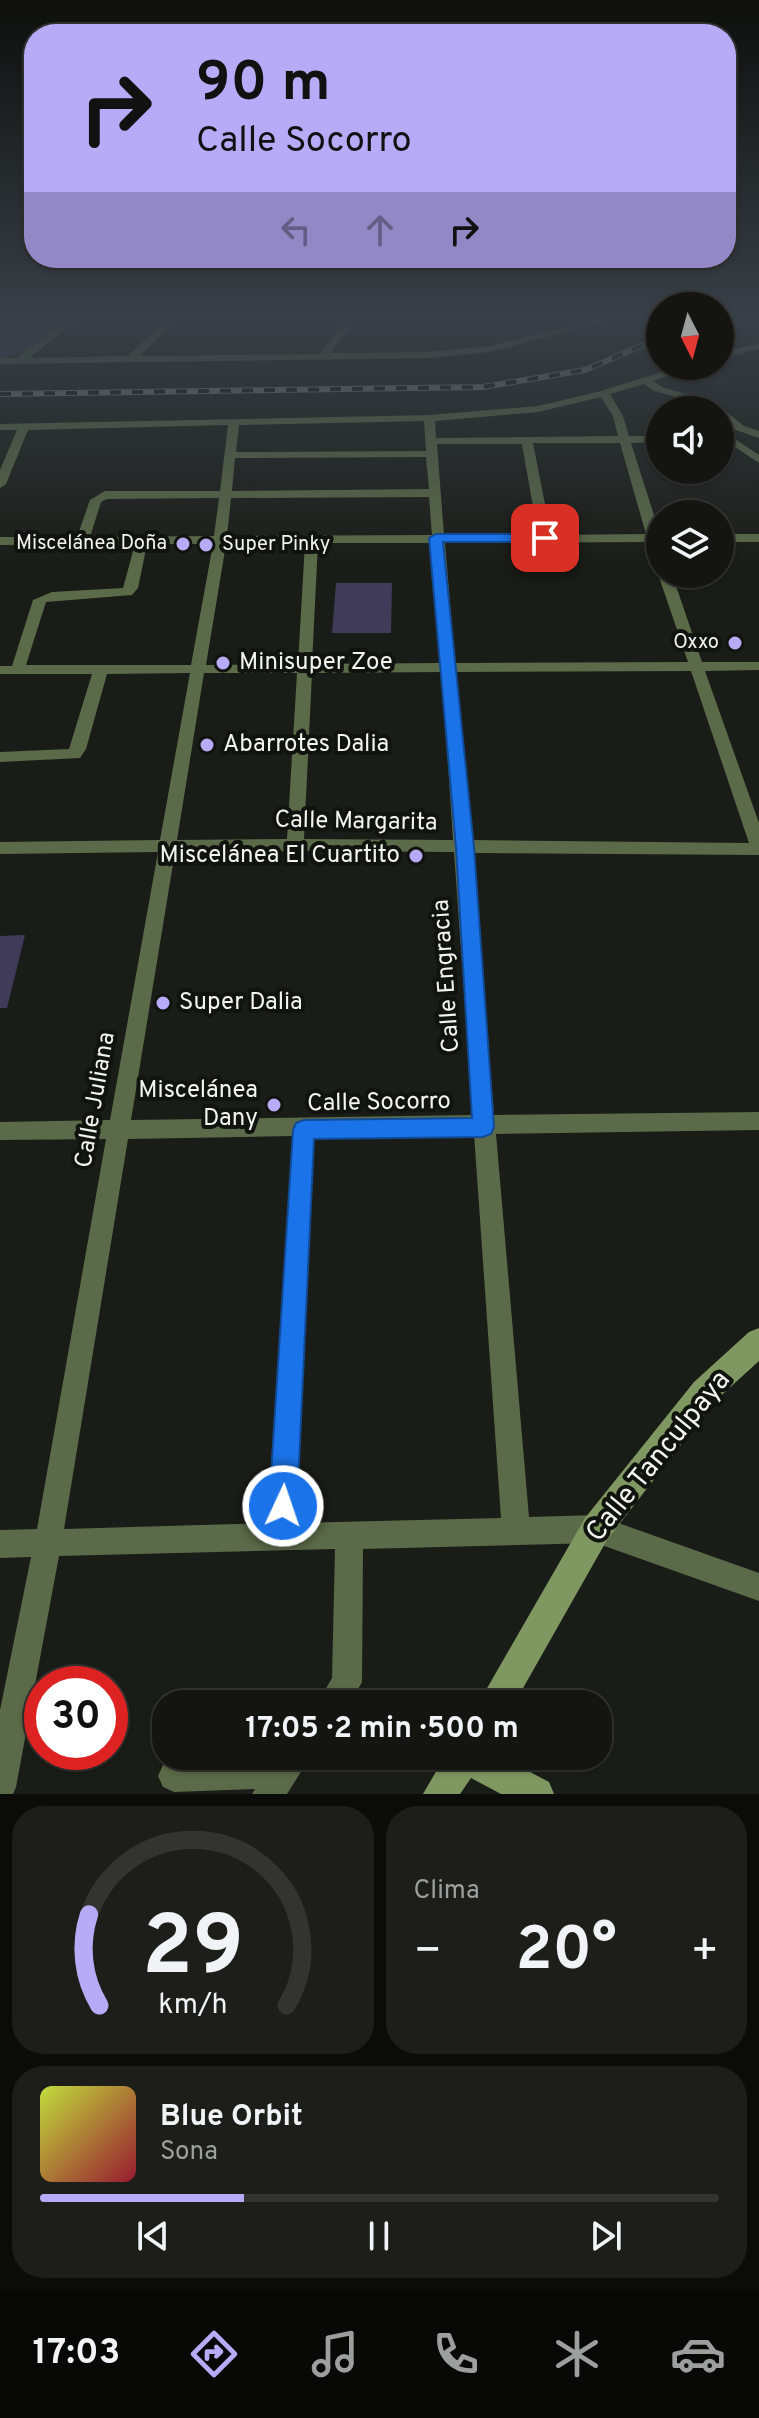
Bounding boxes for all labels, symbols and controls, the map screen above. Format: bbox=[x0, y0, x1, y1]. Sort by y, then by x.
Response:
text: 90 m bbox=[196, 50, 331, 120]
icon: right bbox=[64, 56, 168, 160]
text: Calle Socorro bbox=[196, 119, 412, 165]
icon: left bbox=[274, 208, 318, 252]
icon: ahead bbox=[358, 208, 402, 252]
icon: right bbox=[442, 208, 486, 252]
north arrow bbox=[646, 292, 734, 380]
map controls bbox=[646, 292, 734, 588]
button: sound bbox=[646, 396, 734, 484]
button: layers bbox=[646, 500, 734, 588]
pin bbox=[511, 504, 579, 572]
icon: arrive bbox=[523, 516, 567, 560]
place label: Miscelánea Doña bbox=[16, 531, 167, 557]
place label: Super Pinky bbox=[222, 532, 330, 558]
marker: Miscelánea Doña bbox=[174, 535, 192, 553]
marker: Super Pinky bbox=[197, 536, 215, 554]
place label: Oxxo bbox=[673, 630, 719, 656]
marker: Oxxo bbox=[726, 634, 744, 652]
place label: Minisuper Zoe bbox=[239, 648, 393, 678]
marker: Minisuper Zoe bbox=[214, 654, 232, 672]
place label: Abarrotes Dalia bbox=[223, 730, 389, 760]
marker: Abarrotes Dalia bbox=[198, 736, 216, 754]
street label: Calle Margarita bbox=[274, 806, 438, 838]
place label: Miscelánea El Cuartito bbox=[160, 841, 400, 871]
marker: Miscelánea El Cuartito bbox=[407, 847, 425, 865]
street label: Calle Engracia bbox=[427, 898, 467, 1054]
place label: Super Dalia bbox=[179, 988, 303, 1018]
marker: Super Dalia bbox=[154, 994, 172, 1012]
street label: Calle Juliana bbox=[69, 1030, 123, 1170]
place label: Miscelánea Dany bbox=[138, 1076, 258, 1134]
street label: Calle Socorro bbox=[307, 1087, 451, 1119]
marker: Miscelánea Dany bbox=[265, 1096, 283, 1114]
street label: Calle Tanculpaya bbox=[579, 1364, 739, 1550]
position arrow bbox=[241, 1464, 325, 1548]
speed limit sign: 30 bbox=[24, 1666, 128, 1770]
text: 17:05 · 2 min · 500 m bbox=[245, 1711, 519, 1748]
text: Clima bbox=[414, 1875, 480, 1908]
text: 29 bbox=[142, 1899, 244, 2004]
text: 20° bbox=[516, 1915, 617, 1991]
text: − bbox=[414, 1925, 442, 1981]
text: + bbox=[691, 1925, 719, 1981]
text: km/h bbox=[158, 1988, 227, 2024]
text: Blue Orbit bbox=[160, 2099, 303, 2136]
text: Sona bbox=[160, 2136, 218, 2169]
icon: previous bbox=[131, 2214, 175, 2258]
icon: pause bbox=[357, 2214, 401, 2258]
icon: next bbox=[584, 2214, 628, 2258]
icon: directions bbox=[186, 2326, 242, 2382]
icon: music bbox=[307, 2326, 363, 2382]
icon: phone bbox=[428, 2326, 484, 2382]
icon: climate bbox=[549, 2326, 605, 2382]
icon: car bbox=[670, 2326, 726, 2382]
text: 17:03 bbox=[33, 2331, 120, 2377]

